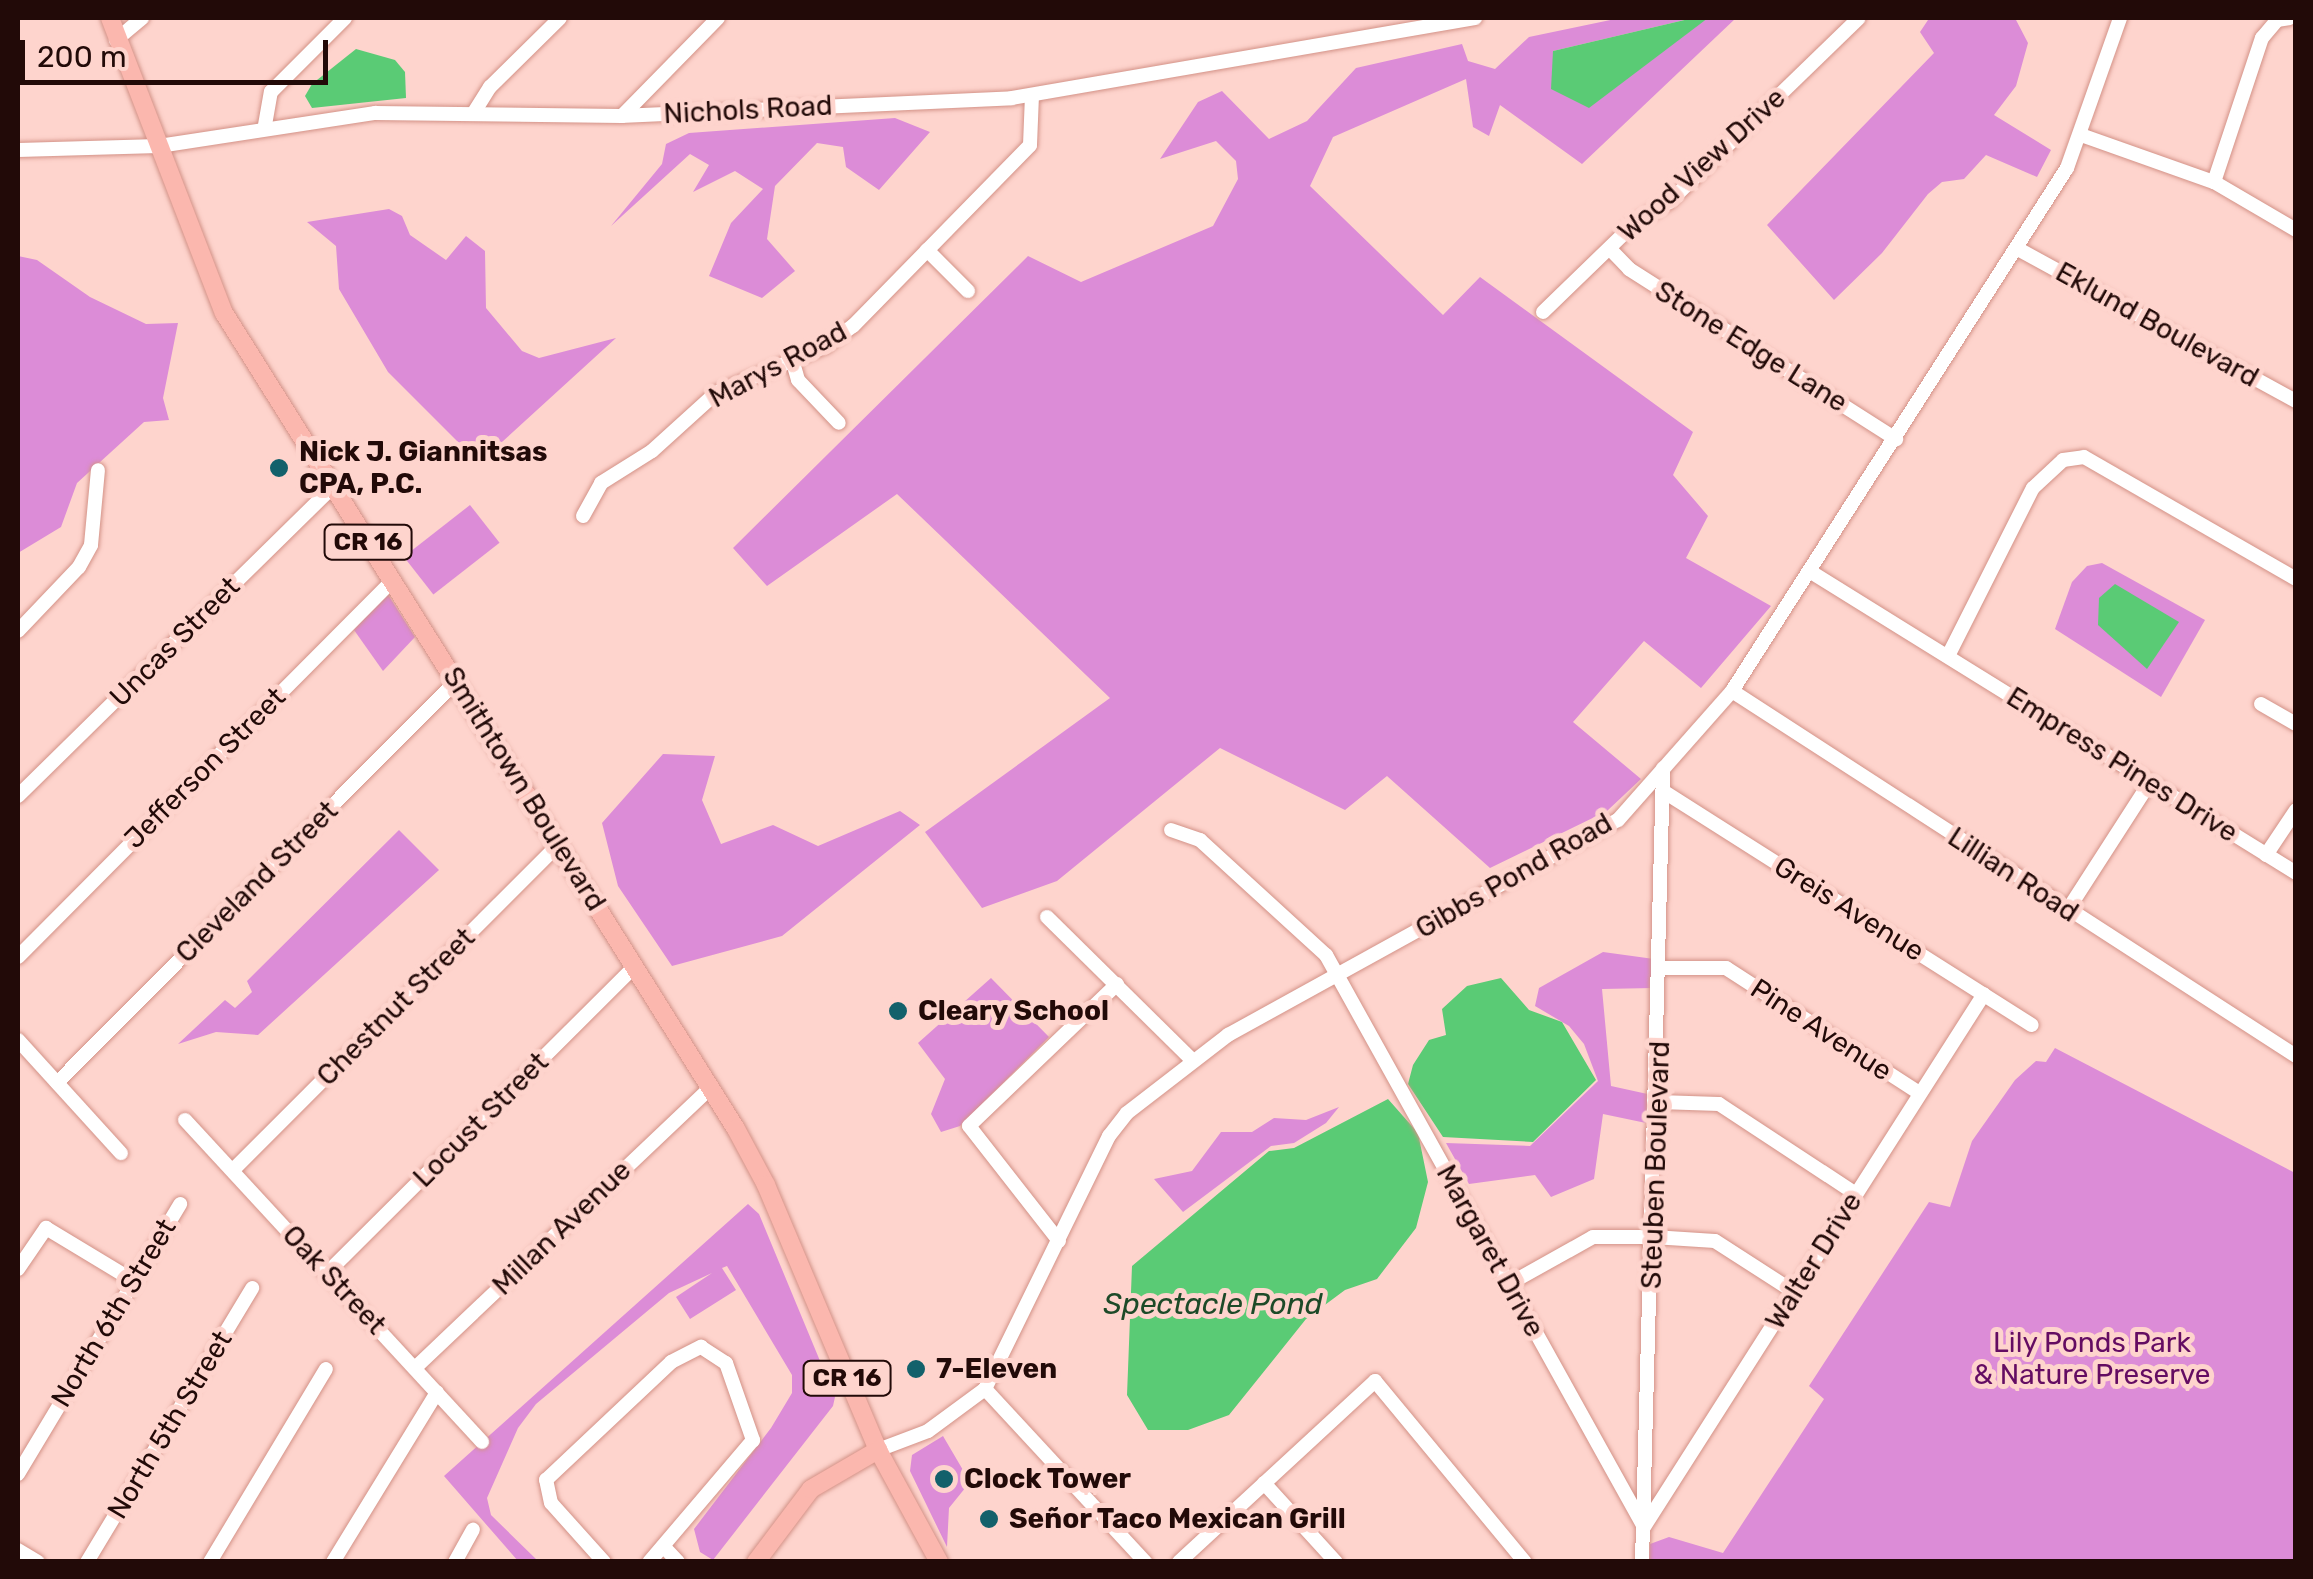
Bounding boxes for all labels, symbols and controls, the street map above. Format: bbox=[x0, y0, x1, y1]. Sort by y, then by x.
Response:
scale bar bbox=[25, 20, 332, 82]
text: 200 m bbox=[37, 39, 127, 75]
street label: Wood View Drive bbox=[1611, 81, 1793, 249]
street label: Nichols Road bbox=[663, 89, 833, 131]
street label: Eklund Boulevard bbox=[2050, 255, 2264, 395]
street label: Stone Edge Lane bbox=[1649, 274, 1853, 420]
street label: Marys Road bbox=[704, 315, 852, 415]
place label: Nick J. Giannitsas CPA, P.C. bbox=[299, 435, 548, 501]
marker: Nick J. Giannitsas CPA, P.C. bbox=[268, 457, 290, 479]
road number: CR 16 bbox=[323, 522, 413, 562]
street label: Uncas Street bbox=[103, 570, 247, 714]
street label: Smithtown Boulevard bbox=[435, 661, 613, 917]
street label: Empress Pines Drive bbox=[2000, 680, 2244, 850]
street label: Jefferson Street bbox=[118, 681, 292, 855]
street label: Cleveland Street bbox=[169, 794, 345, 970]
street label: Gibbs Pond Road bbox=[1410, 806, 1618, 946]
street label: Lillian Road bbox=[1942, 820, 2084, 930]
street label: Greis Avenue bbox=[1768, 849, 1930, 969]
street label: Chestnut Street bbox=[310, 921, 482, 1093]
street label: Pine Avenue bbox=[1744, 972, 1898, 1088]
place label: Cleary School bbox=[918, 994, 1110, 1028]
marker: Cleary School bbox=[887, 1000, 909, 1022]
street label: Steuben Boulevard bbox=[1635, 1040, 1677, 1290]
street label: Locust Street bbox=[407, 1046, 555, 1194]
street label: Millan Avenue bbox=[486, 1153, 638, 1303]
street label: Margaret Drive bbox=[1429, 1159, 1551, 1343]
street label: Walter Drive bbox=[1759, 1186, 1869, 1336]
street label: North 6th Street bbox=[45, 1213, 183, 1413]
street label: Oak Street bbox=[275, 1219, 393, 1341]
water label: Spectacle Pond bbox=[1103, 1286, 1323, 1322]
street label: North 5th Street bbox=[101, 1325, 239, 1525]
park label: Lily Ponds Park & Nature Preserve bbox=[1973, 1326, 2211, 1392]
place label: 7-Eleven bbox=[936, 1352, 1057, 1386]
road number: CR 16 bbox=[802, 1358, 892, 1398]
marker: 7-Eleven bbox=[905, 1358, 927, 1380]
place label: Clock Tower bbox=[964, 1462, 1132, 1496]
marker: Clock Tower bbox=[933, 1468, 955, 1490]
place label: Señor Taco Mexican Grill bbox=[1009, 1502, 1347, 1536]
marker: Señor Taco Mexican Grill bbox=[978, 1508, 1000, 1530]

